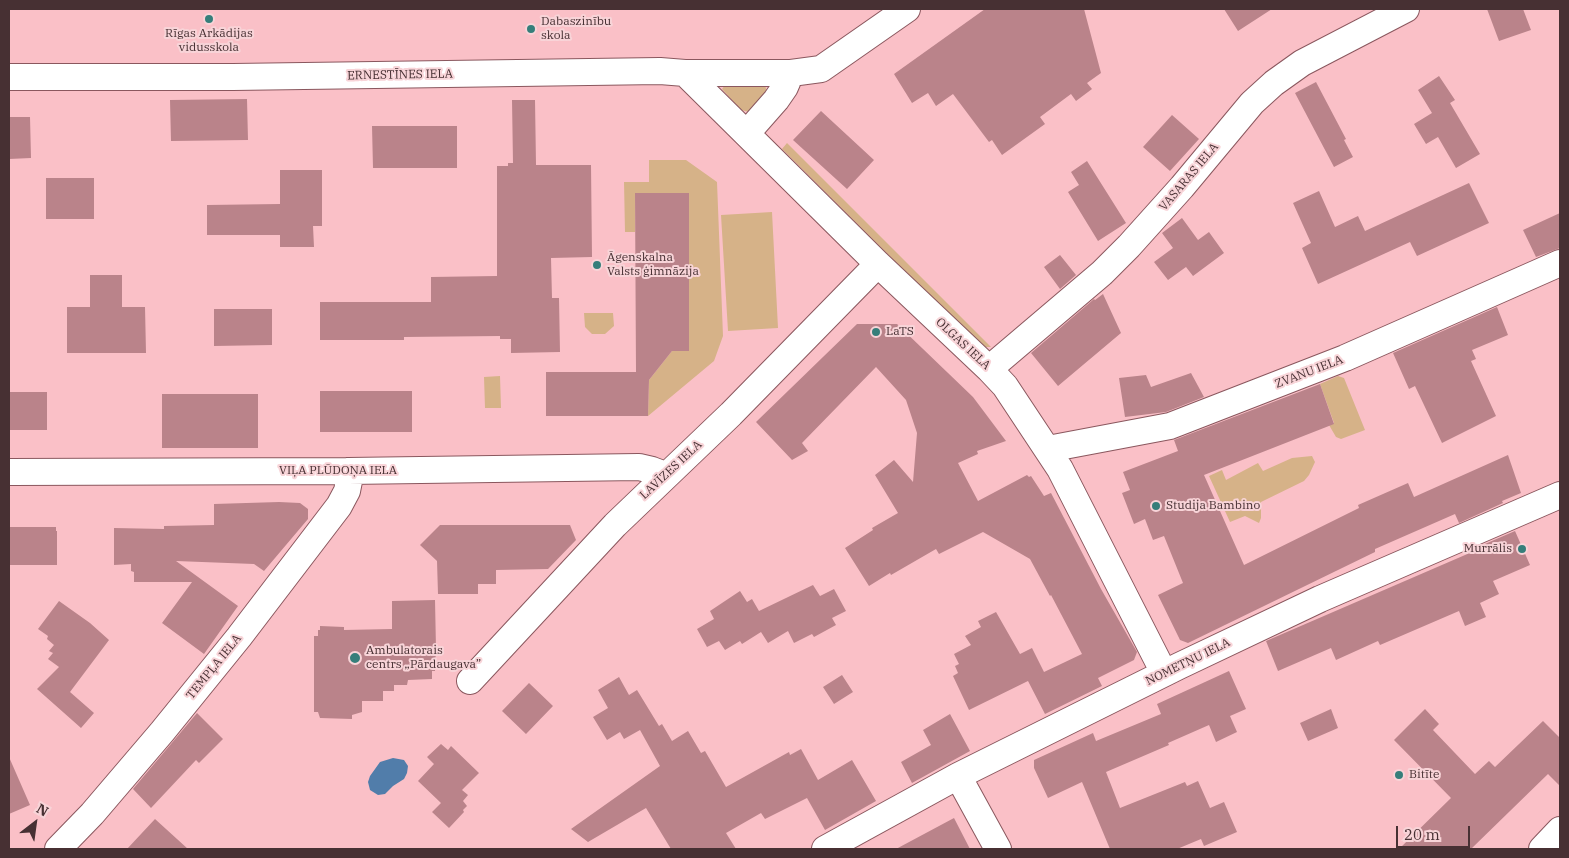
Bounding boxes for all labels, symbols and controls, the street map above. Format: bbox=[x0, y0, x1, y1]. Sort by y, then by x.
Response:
marker: Rīgas Arkādijas vidusskola bbox=[203, 13, 215, 25]
place label: Dabaszinību skola bbox=[541, 15, 611, 43]
marker: Dabaszinību skola bbox=[525, 23, 537, 35]
place label: Rīgas Arkādijas vidusskola bbox=[165, 27, 253, 55]
street label: ERNESTĪNES IELA bbox=[347, 67, 453, 83]
street label: VASARAS IELA bbox=[1156, 140, 1222, 214]
place label: Āgenskalna Valsts ģimnāzija bbox=[607, 251, 699, 279]
marker: Āgenskalna Valsts ģimnāzija bbox=[591, 259, 603, 271]
street label: OLGAS IELA bbox=[933, 315, 993, 373]
place label: LaTS bbox=[886, 325, 914, 339]
marker: LaTS bbox=[870, 326, 882, 338]
street label: ZVANU IELA bbox=[1273, 352, 1345, 392]
street label: LAVĪZES IELA bbox=[637, 438, 705, 502]
street label: VIĻA PLŪDOŅA IELA bbox=[279, 464, 397, 478]
place label: Studija Bambino bbox=[1166, 499, 1260, 513]
marker: Studija Bambino bbox=[1150, 500, 1162, 512]
place label: Murrālis bbox=[1464, 542, 1512, 556]
marker: Murrālis bbox=[1516, 543, 1528, 555]
street label: TEMPĻA IELA bbox=[184, 632, 244, 702]
street label: NOMETŅU IELA bbox=[1143, 635, 1233, 689]
place label: Ambulatorais centrs „Pārdaugava” bbox=[366, 644, 481, 672]
marker: Ambulatorais centrs „Pārdaugava” bbox=[348, 651, 362, 665]
place label: Bitīte bbox=[1409, 768, 1440, 782]
marker: Bitīte bbox=[1393, 769, 1405, 781]
north arrow bbox=[10, 798, 60, 848]
text: N bbox=[33, 799, 52, 821]
scale bar bbox=[1399, 816, 1473, 848]
text: 20 m bbox=[1404, 825, 1440, 844]

